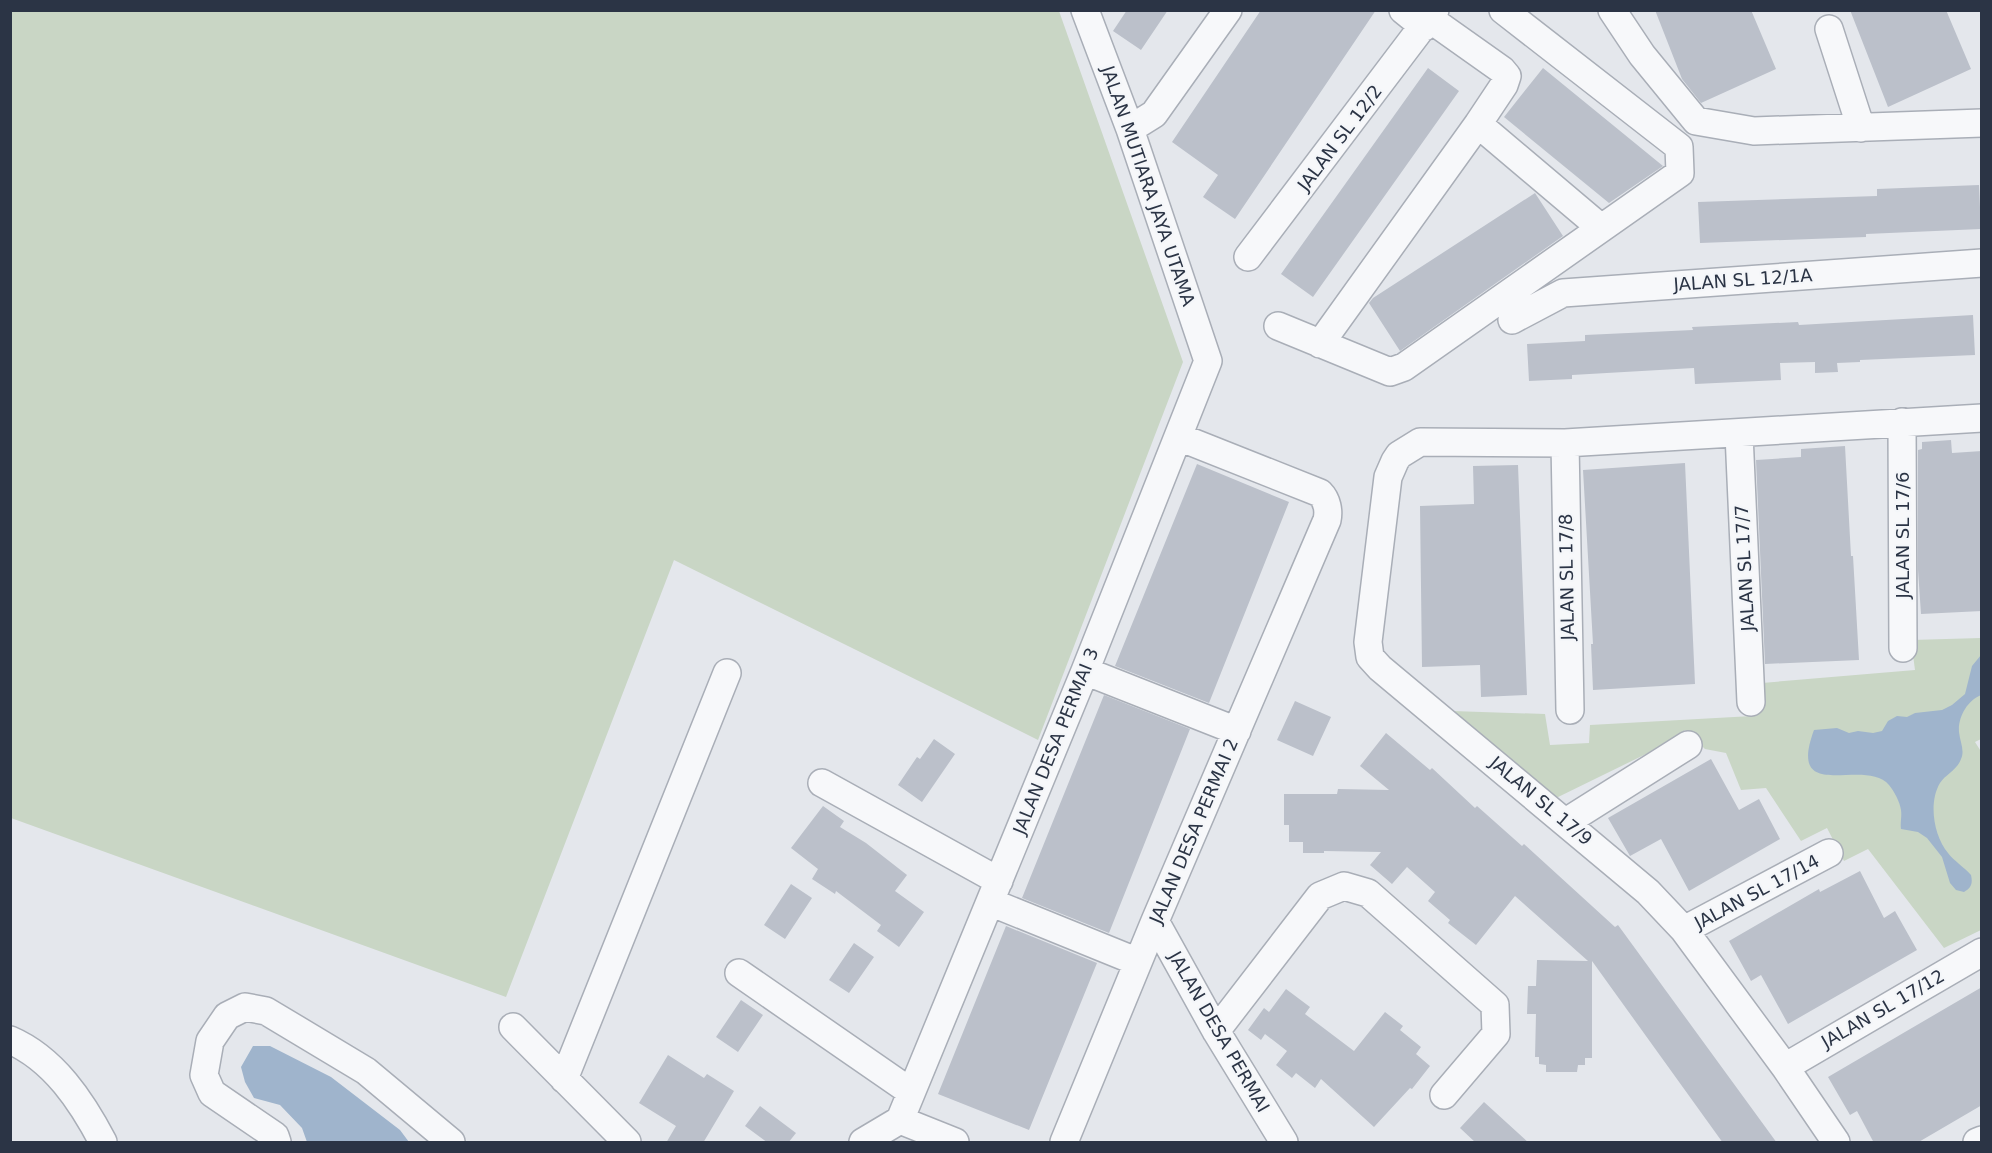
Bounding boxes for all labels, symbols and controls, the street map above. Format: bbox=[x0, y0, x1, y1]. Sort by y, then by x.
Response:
street label: JALAN MUTIARA JAYA UTAMA bbox=[1097, 62, 1200, 309]
street label: JALAN SL 12/2 bbox=[1292, 81, 1386, 195]
street label: JALAN SL 12/1A bbox=[1672, 264, 1814, 295]
street label: JALAN SL 17/6 bbox=[1892, 472, 1913, 599]
street label: JALAN SL 17/7 bbox=[1731, 504, 1758, 633]
street label: JALAN SL 17/8 bbox=[1555, 513, 1578, 642]
street label: JALAN DESA PERMAI 3 bbox=[1008, 644, 1103, 838]
street label: JALAN DESA PERMAI 2 bbox=[1145, 735, 1242, 928]
street label: JALAN SL 17/9 bbox=[1485, 751, 1597, 849]
street label: JALAN SL 17/14 bbox=[1690, 850, 1823, 934]
street label: JALAN DESA PERMAI bbox=[1164, 947, 1274, 1116]
street label: JALAN SL 17/12 bbox=[1817, 965, 1948, 1053]

